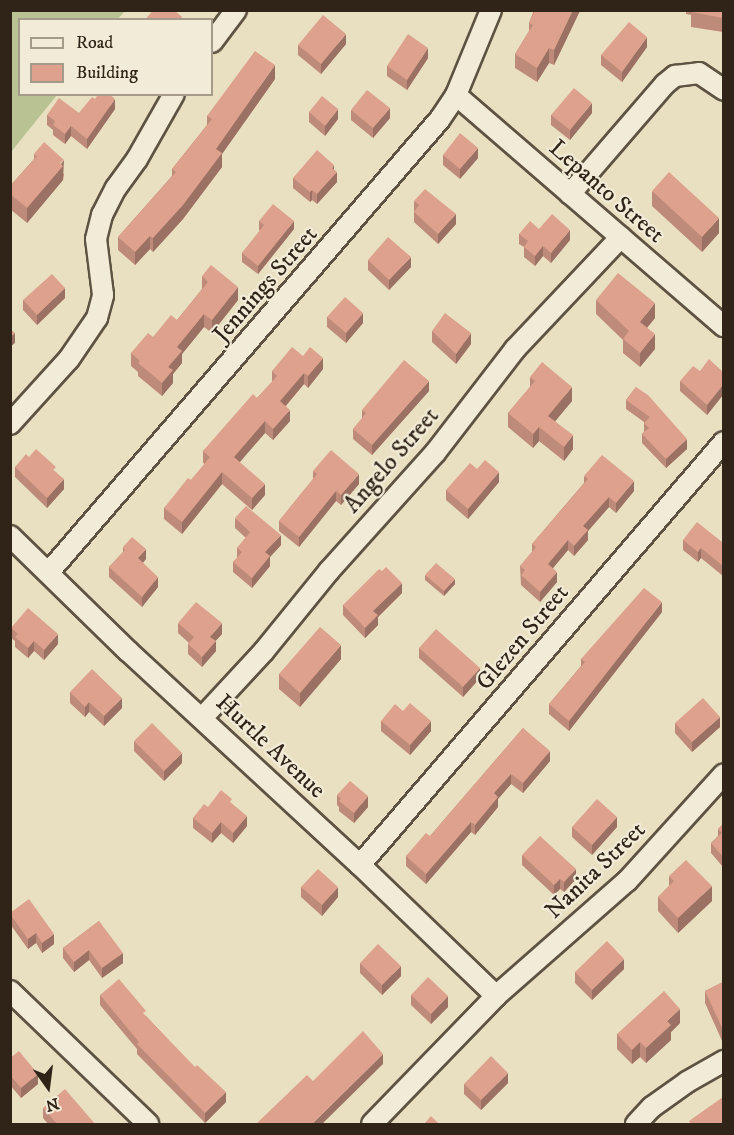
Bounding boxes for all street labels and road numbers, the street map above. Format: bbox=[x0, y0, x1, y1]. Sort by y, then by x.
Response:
street label: Lepanto Street bbox=[543, 134, 669, 250]
street label: Jennings Street bbox=[208, 221, 324, 349]
street label: Angelo Street bbox=[338, 402, 446, 520]
street label: Glezen Street bbox=[471, 579, 575, 697]
street label: Hurtle Avenue bbox=[209, 689, 331, 805]
street label: Nanita Street bbox=[540, 816, 652, 926]

